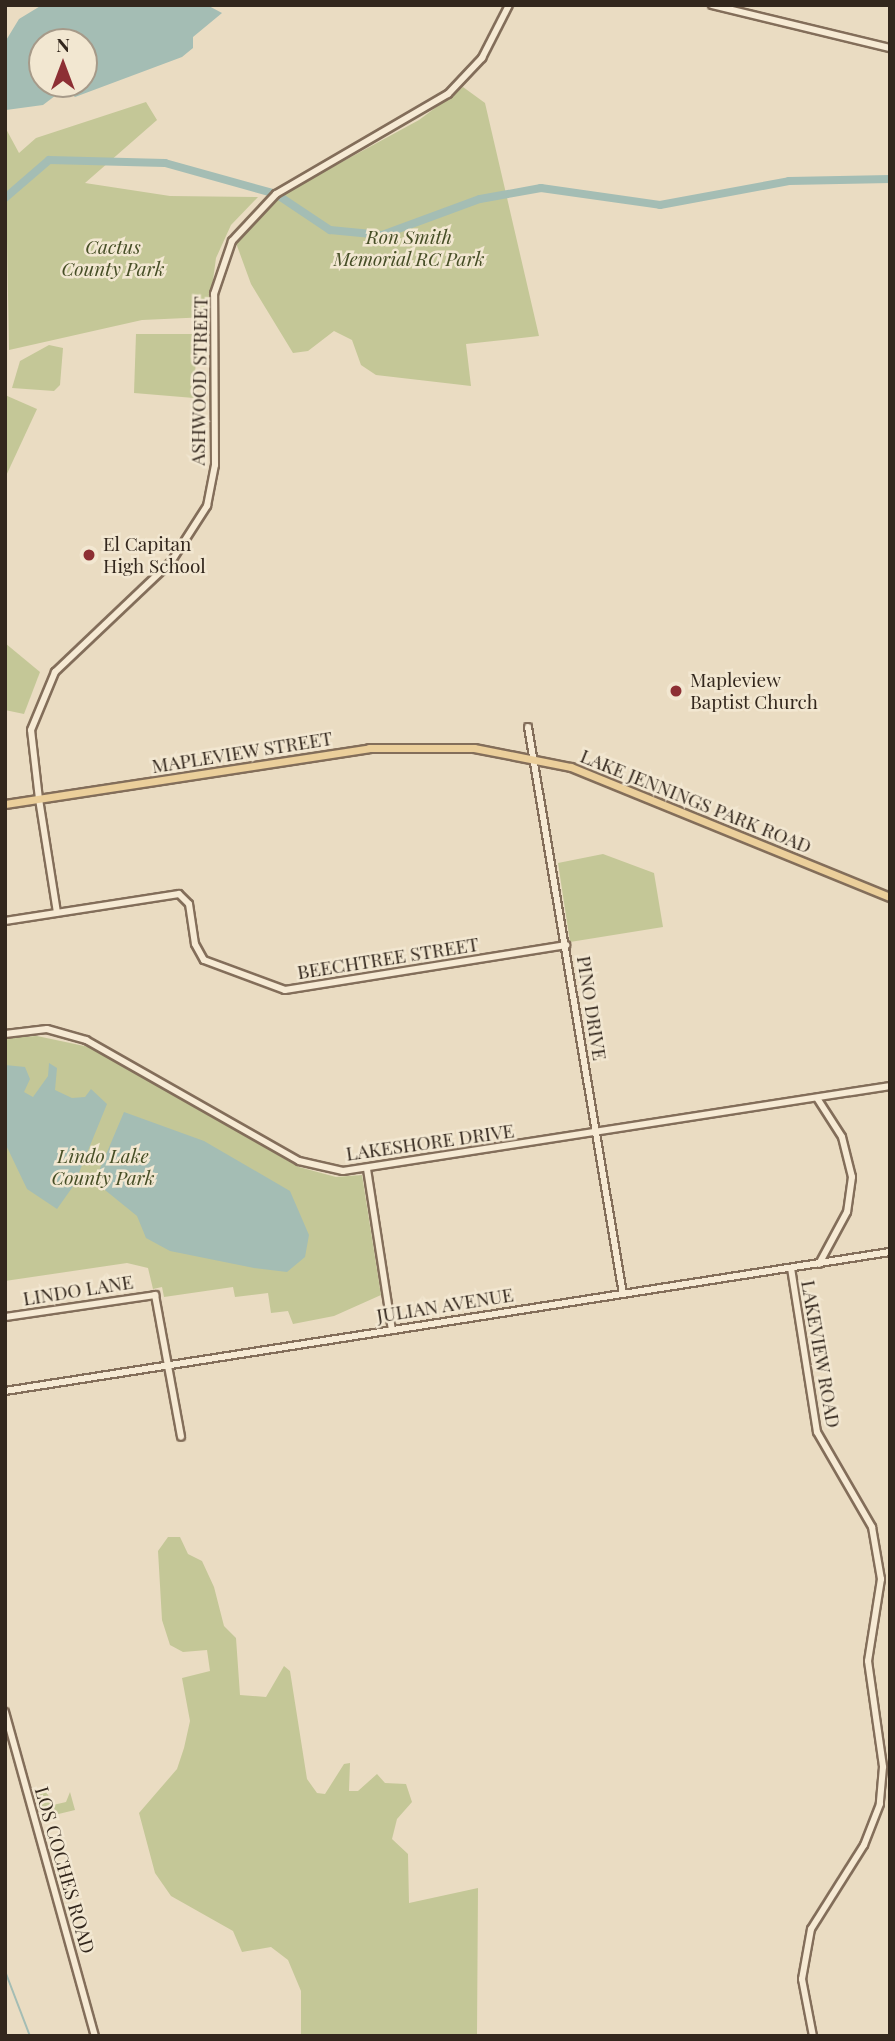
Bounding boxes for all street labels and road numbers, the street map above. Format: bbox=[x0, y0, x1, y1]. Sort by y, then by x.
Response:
street label: ASHWOOD STREET bbox=[186, 296, 212, 466]
street label: MAPLEVIEW STREET bbox=[150, 726, 334, 778]
street label: LAKE JENNINGS PARK ROAD bbox=[577, 744, 815, 858]
street label: BEECHTREE STREET bbox=[296, 932, 480, 984]
street label: PINO DRIVE bbox=[572, 954, 612, 1062]
street label: LAKESHORE DRIVE bbox=[344, 1119, 516, 1165]
street label: LINDO LANE bbox=[21, 1270, 135, 1310]
street label: LAKEVIEW ROAD bbox=[797, 1278, 845, 1430]
street label: JULIAN AVENUE bbox=[375, 1283, 515, 1327]
street label: LOS COCHES ROAD bbox=[30, 1784, 100, 1956]

